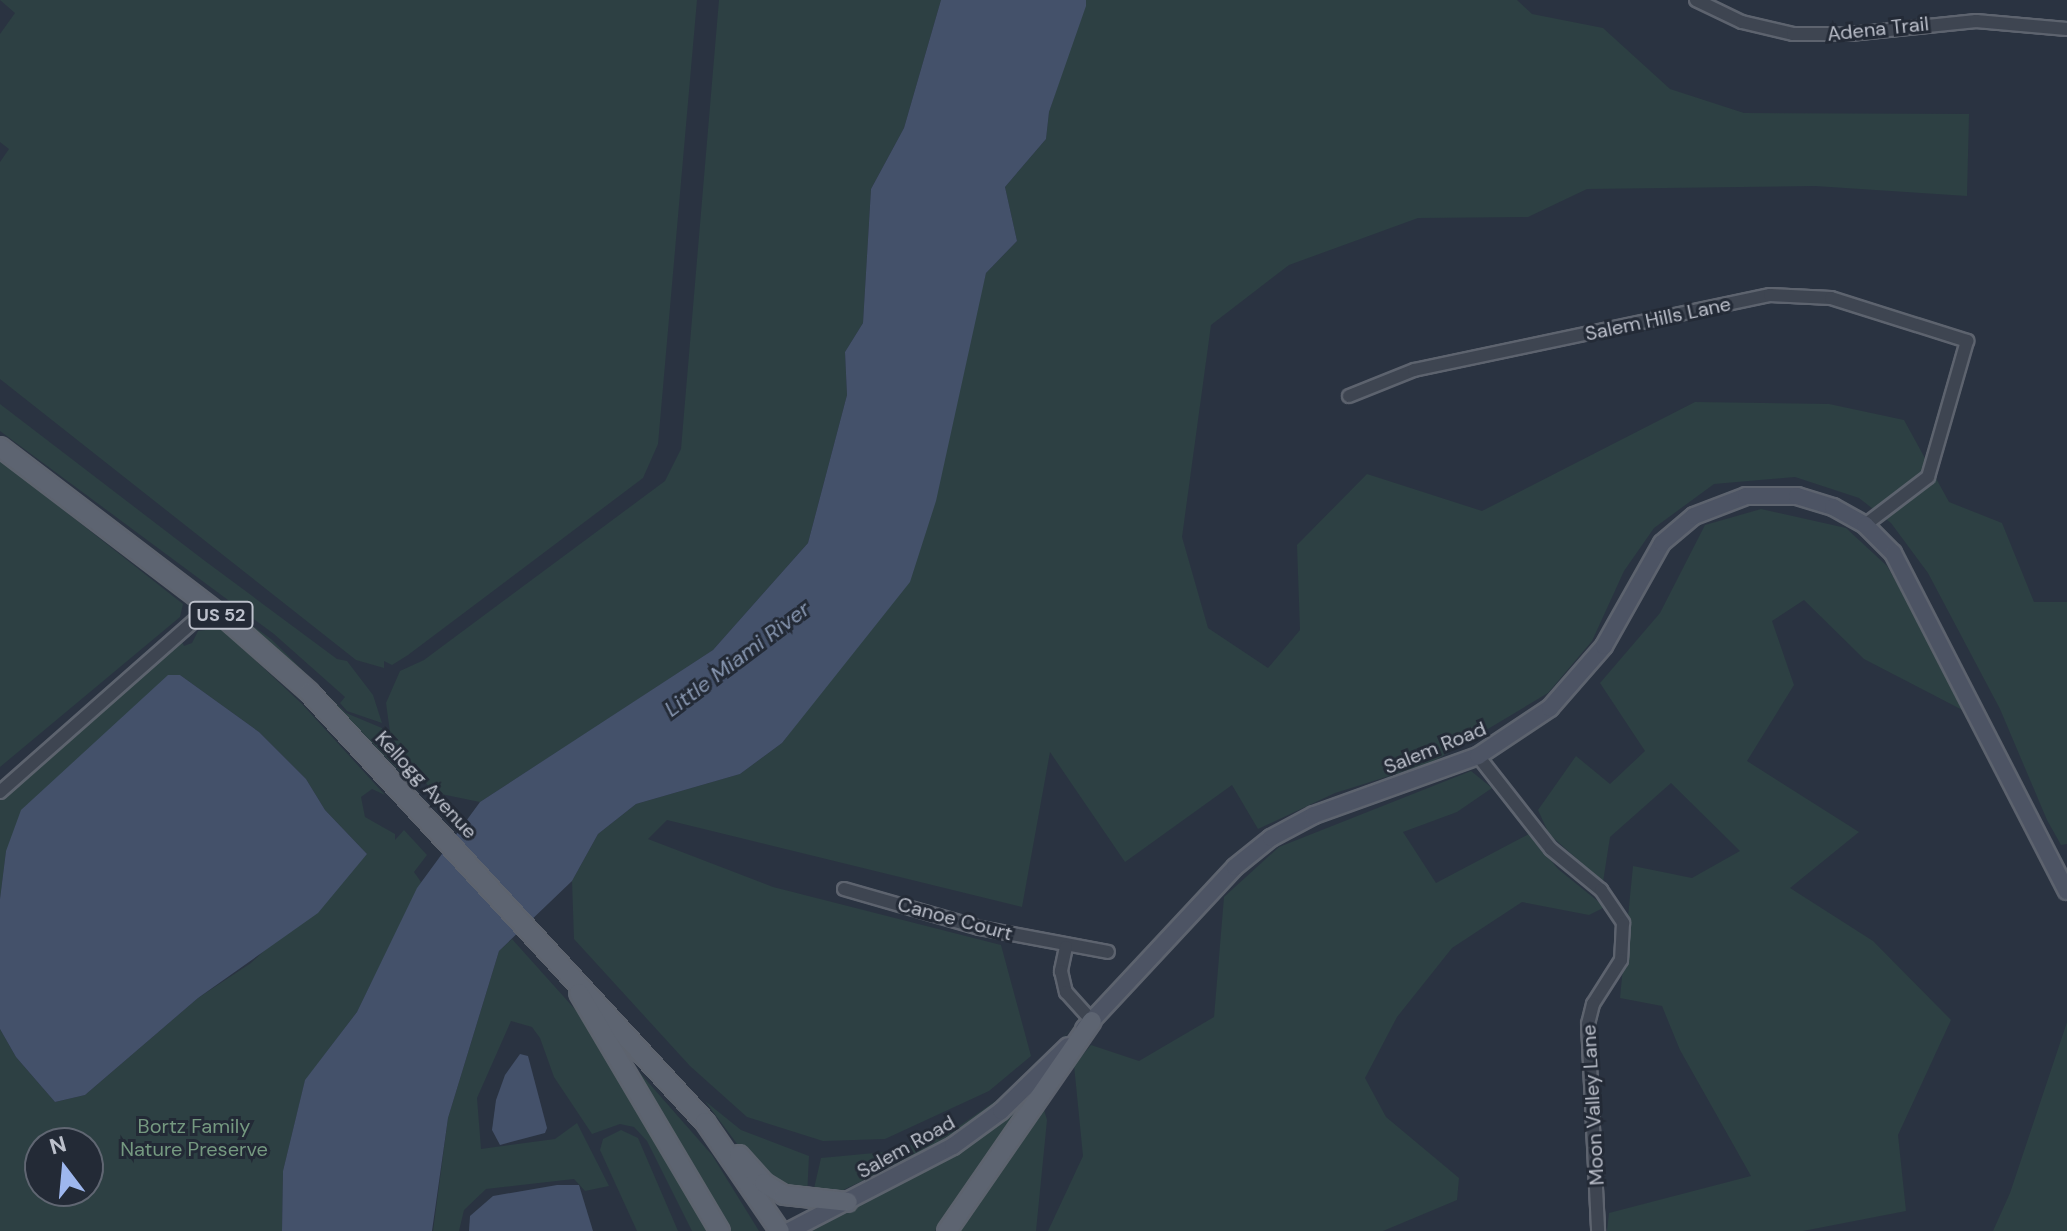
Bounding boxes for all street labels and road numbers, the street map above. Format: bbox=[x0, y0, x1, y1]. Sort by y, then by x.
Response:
street label: Adena Trail bbox=[1826, 12, 1930, 46]
street label: Salem Hills Lane bbox=[1583, 292, 1733, 346]
road number: US 52 bbox=[187, 601, 255, 629]
street label: Salem Road bbox=[1380, 717, 1490, 779]
street label: Kellogg Avenue bbox=[370, 726, 482, 844]
street label: Canoe Court bbox=[895, 892, 1015, 946]
street label: Moon Valley Lane bbox=[1577, 1024, 1609, 1186]
street label: Salem Road bbox=[853, 1110, 959, 1184]

